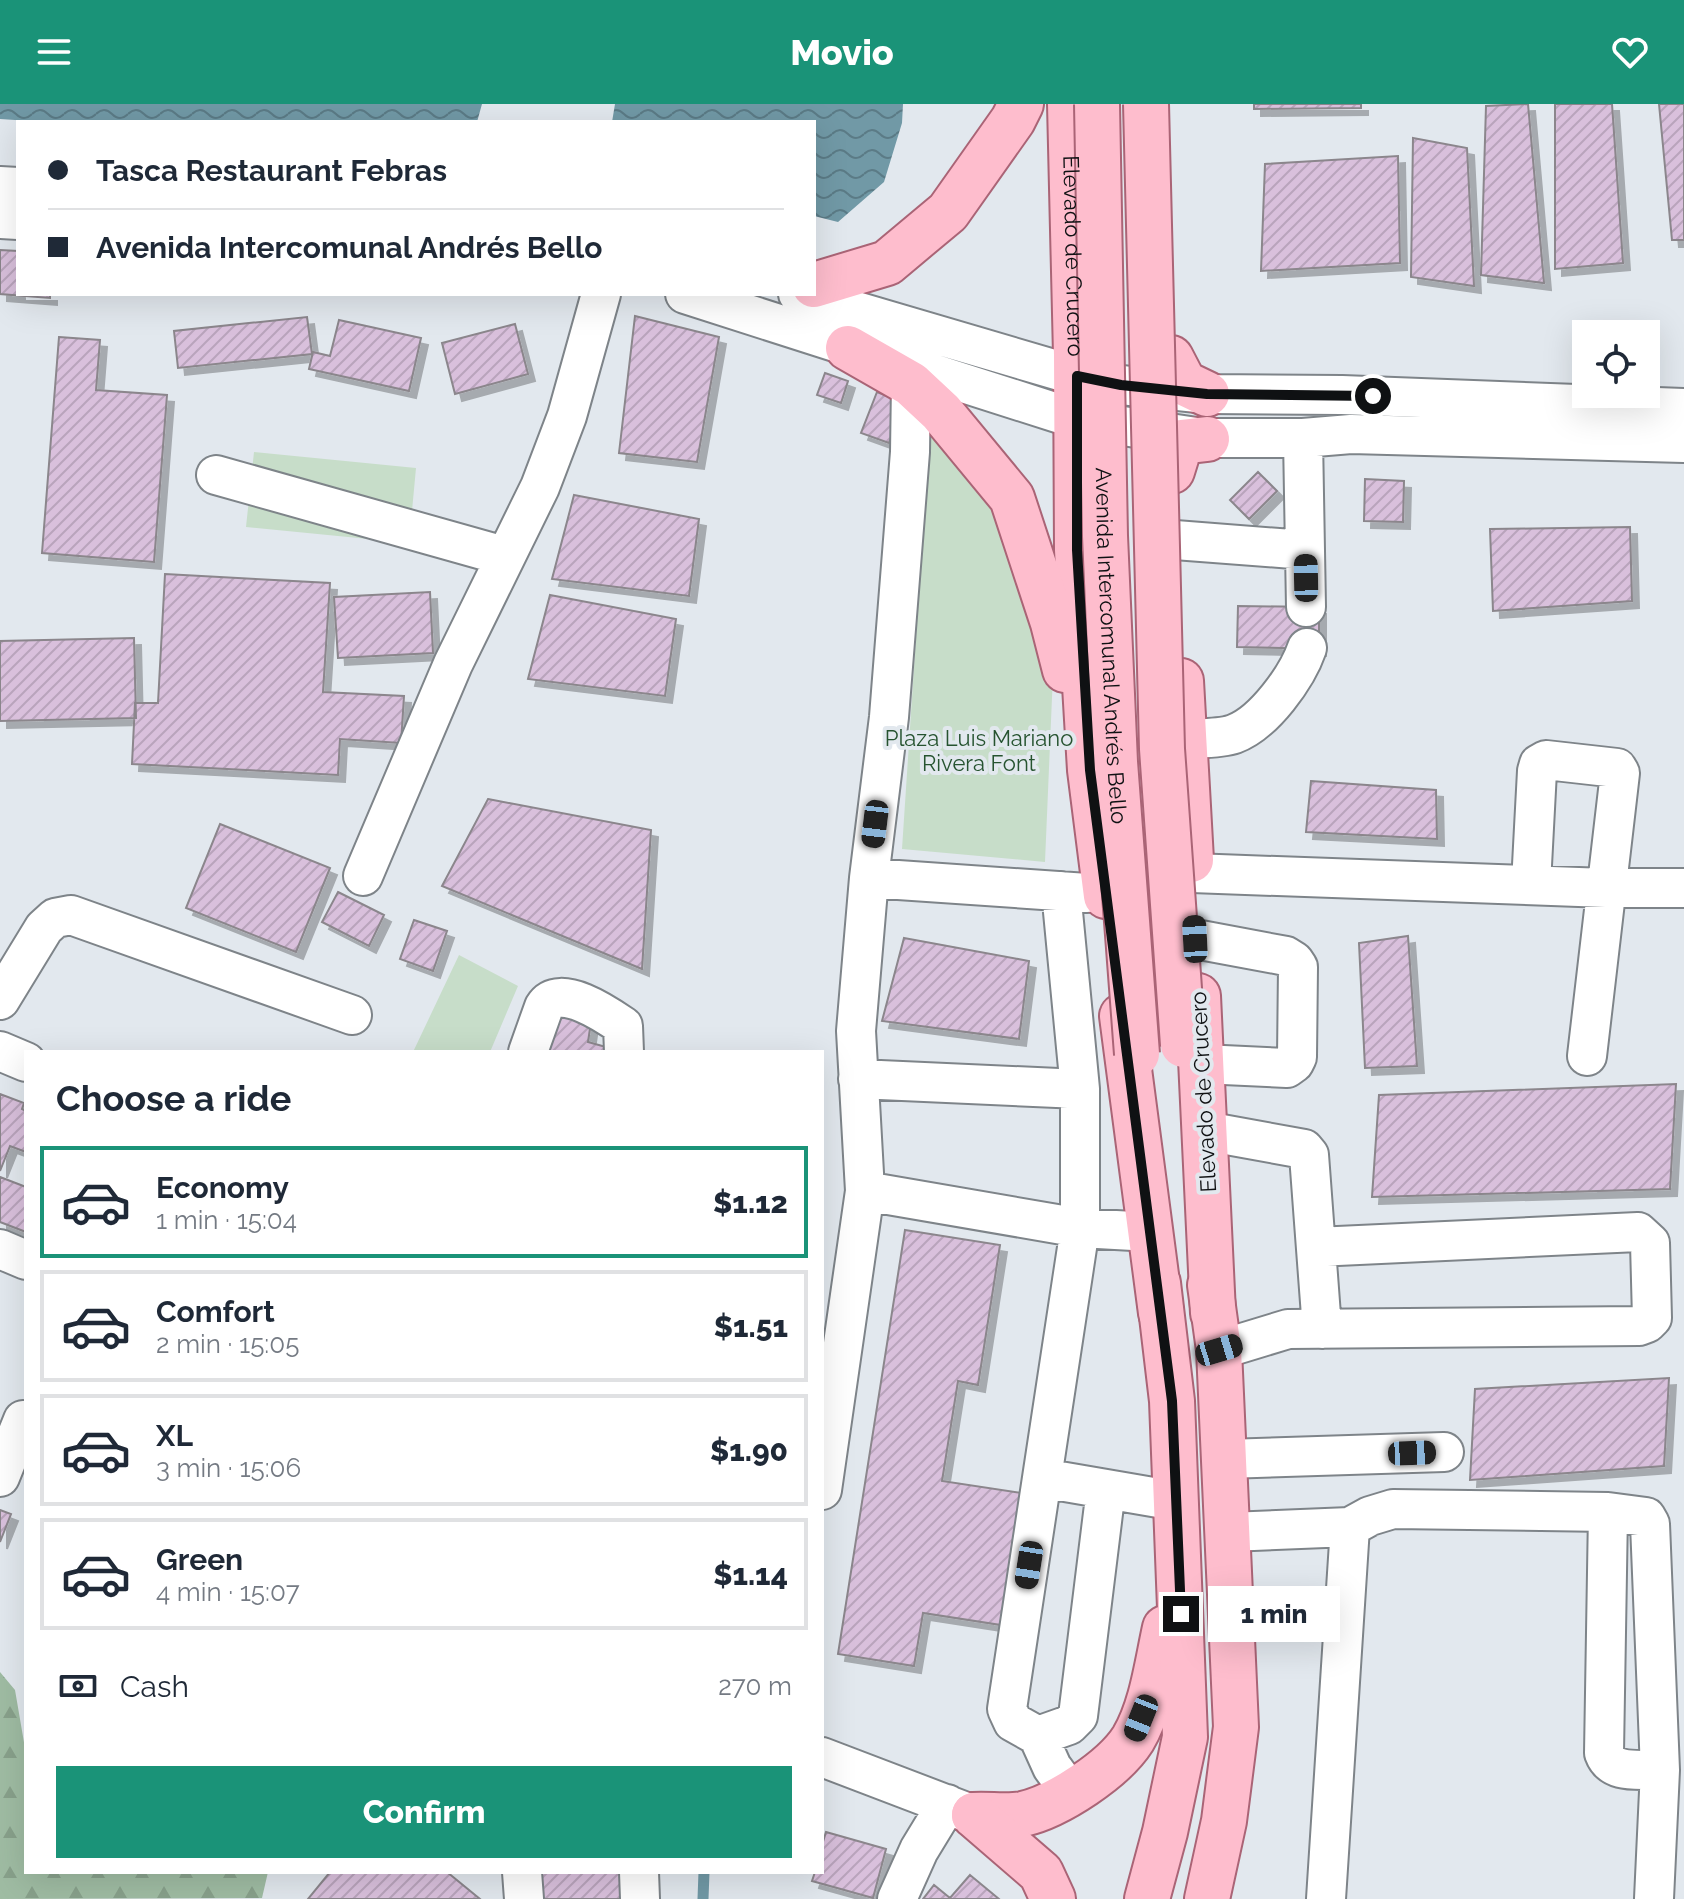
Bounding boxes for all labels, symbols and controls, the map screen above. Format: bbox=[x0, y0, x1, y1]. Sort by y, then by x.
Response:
icon: menu bbox=[32, 30, 76, 74]
icon: heart bbox=[1608, 30, 1652, 74]
text: Movio bbox=[790, 31, 894, 73]
text: Tasca Restaurant Febras bbox=[96, 153, 447, 188]
street label: Elevado de Crucero bbox=[1058, 155, 1089, 357]
text: Avenida Intercomunal Andrés Bello bbox=[96, 230, 602, 265]
map controls bbox=[1572, 320, 1660, 408]
button: locate bbox=[1572, 320, 1660, 408]
route start bbox=[1355, 378, 1391, 414]
street label: Avenida Intercomunal Andrés Bello bbox=[1091, 467, 1133, 825]
car bbox=[1294, 554, 1318, 602]
park label: Plaza Luis Mariano Rivera Font bbox=[885, 725, 1073, 776]
car bbox=[860, 799, 890, 849]
car bbox=[1182, 914, 1208, 964]
street label: Elevado de Crucero bbox=[1185, 991, 1221, 1193]
text: Choose a ride bbox=[56, 1077, 291, 1119]
icon: car bbox=[60, 1166, 132, 1238]
text: Economy bbox=[156, 1170, 289, 1205]
text: $1.12 bbox=[713, 1185, 788, 1220]
text: 1 min · 15:04 bbox=[156, 1205, 297, 1235]
icon: car bbox=[60, 1290, 132, 1362]
text: Comfort bbox=[156, 1294, 275, 1329]
text: $1.51 bbox=[714, 1309, 788, 1344]
text: 2 min · 15:05 bbox=[156, 1329, 299, 1359]
car bbox=[1193, 1332, 1245, 1368]
icon: car bbox=[60, 1414, 132, 1486]
text: XL bbox=[156, 1418, 193, 1453]
text: $1.90 bbox=[710, 1433, 788, 1468]
car bbox=[1388, 1440, 1436, 1466]
text: 3 min · 15:06 bbox=[156, 1453, 301, 1483]
icon: car bbox=[60, 1538, 132, 1610]
car bbox=[1013, 1539, 1045, 1591]
text: Green bbox=[156, 1542, 243, 1577]
text: $1.14 bbox=[713, 1557, 788, 1592]
text: 4 min · 15:07 bbox=[156, 1577, 300, 1607]
callout: 1 min bbox=[1209, 1586, 1341, 1642]
route end bbox=[1163, 1596, 1199, 1632]
text: 1 min bbox=[1241, 1599, 1307, 1629]
icon: cash bbox=[56, 1664, 100, 1708]
text: Cash bbox=[120, 1669, 189, 1704]
text: 270 m bbox=[718, 1671, 792, 1701]
car bbox=[1121, 1691, 1161, 1745]
button: Confirm bbox=[56, 1766, 792, 1858]

